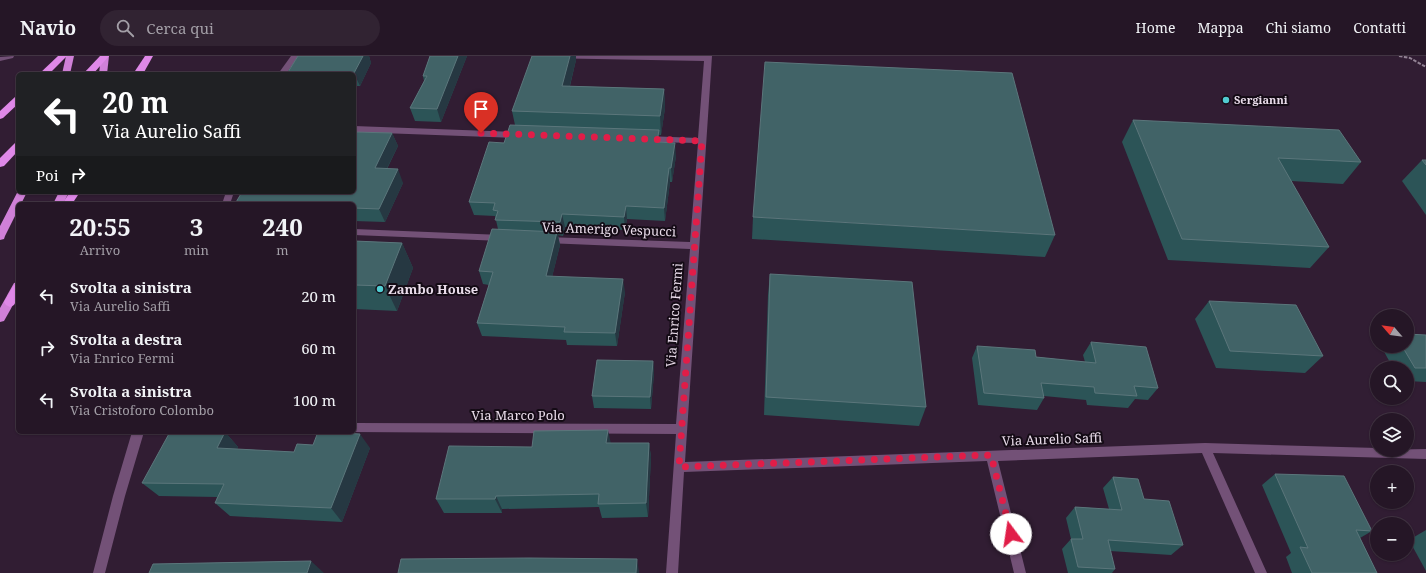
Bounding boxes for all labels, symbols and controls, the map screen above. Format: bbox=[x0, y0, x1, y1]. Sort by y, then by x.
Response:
search box bbox=[100, 10, 380, 46]
text: Navio bbox=[20, 15, 76, 41]
icon: search bbox=[114, 17, 136, 39]
text: Cerca qui bbox=[146, 18, 214, 38]
text: Home bbox=[1136, 18, 1175, 37]
text: Mappa bbox=[1197, 18, 1244, 37]
text: Chi siamo bbox=[1266, 18, 1331, 37]
text: Contatti bbox=[1353, 18, 1406, 37]
text: 20 m bbox=[102, 83, 169, 121]
icon: left bbox=[36, 88, 88, 140]
pin bbox=[464, 92, 498, 133]
place label: Sergianni bbox=[1234, 92, 1288, 107]
marker: Sergianni bbox=[1221, 95, 1231, 105]
icon: arrive bbox=[470, 98, 492, 120]
text: Via Aurelio Saffi bbox=[102, 119, 241, 143]
icon: right bbox=[67, 164, 89, 186]
text: Poi bbox=[36, 165, 59, 185]
text: 20:55 bbox=[69, 210, 131, 243]
text: 3 bbox=[190, 210, 203, 243]
text: 240 bbox=[262, 210, 303, 243]
street label: Via Amerigo Vespucci bbox=[542, 218, 676, 240]
text: Arrivo bbox=[80, 241, 120, 259]
text: min bbox=[184, 241, 209, 259]
text: m bbox=[276, 241, 289, 259]
street label: Via Enrico Fermi bbox=[661, 262, 687, 368]
text: Svolta a sinistra bbox=[70, 277, 192, 297]
place label: Zambo House bbox=[388, 280, 478, 298]
marker: Zambo House bbox=[375, 284, 385, 294]
icon: left bbox=[36, 285, 58, 307]
text: 20 m bbox=[301, 286, 336, 306]
text: Via Aurelio Saffi bbox=[70, 297, 170, 315]
north arrow bbox=[1370, 309, 1414, 353]
map controls bbox=[1370, 309, 1414, 561]
text: Svolta a destra bbox=[70, 329, 182, 349]
icon: right bbox=[36, 337, 58, 359]
text: 60 m bbox=[301, 338, 336, 358]
text: Via Enrico Fermi bbox=[70, 349, 174, 367]
button: search bbox=[1370, 361, 1414, 405]
text: Svolta a sinistra bbox=[70, 381, 192, 401]
icon: left bbox=[36, 389, 58, 411]
text: 100 m bbox=[293, 390, 336, 410]
text: Via Cristoforo Colombo bbox=[70, 401, 214, 419]
street label: Via Marco Polo bbox=[471, 406, 565, 424]
button: layers bbox=[1370, 413, 1414, 457]
street label: Via Aurelio Saffi bbox=[1002, 428, 1102, 450]
button: + bbox=[1370, 465, 1414, 509]
position arrow bbox=[990, 513, 1032, 555]
button: − bbox=[1370, 517, 1414, 561]

